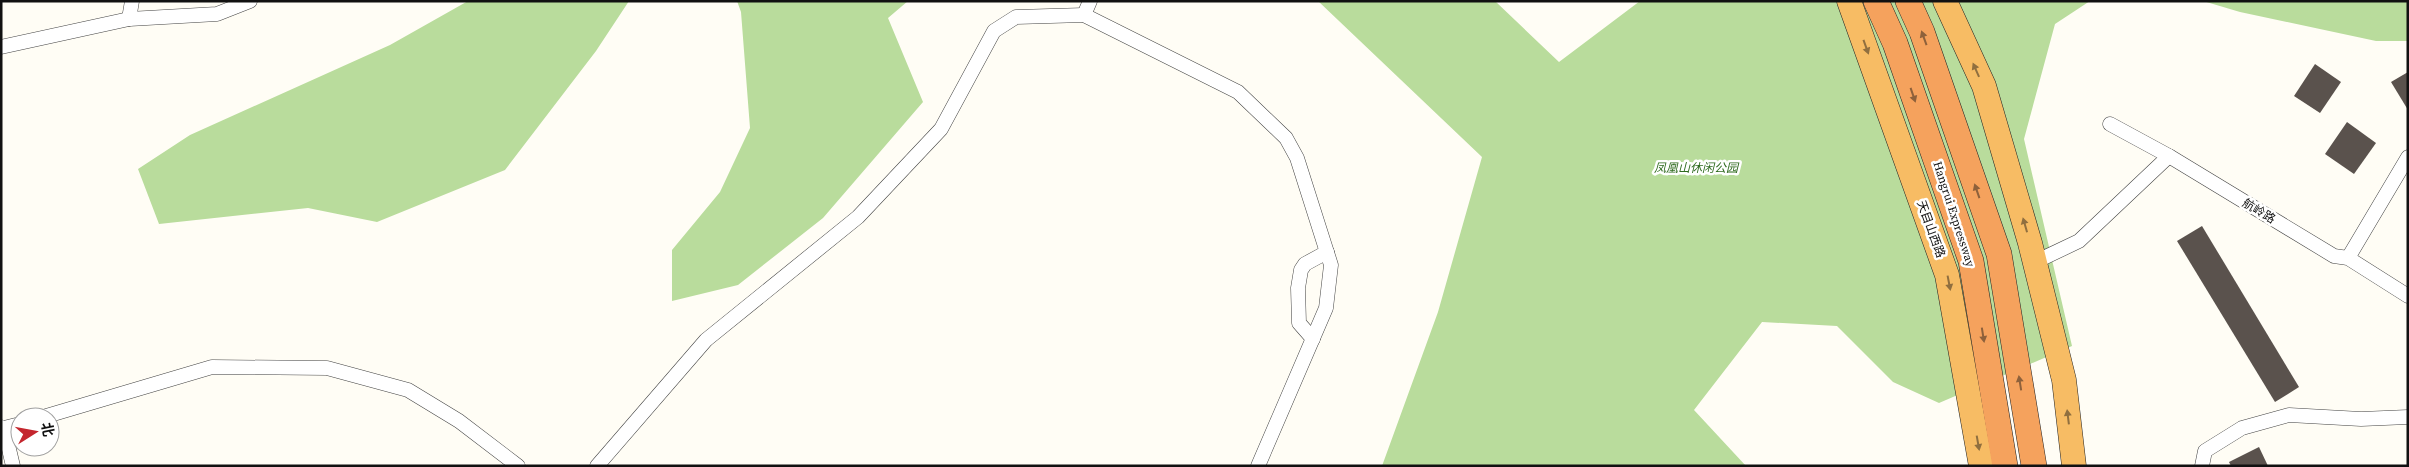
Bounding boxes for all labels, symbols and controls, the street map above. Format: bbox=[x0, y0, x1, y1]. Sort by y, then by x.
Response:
one-way arrow bbox=[1920, 30, 1927, 45]
one-way arrow bbox=[1862, 40, 1870, 55]
one-way arrow bbox=[1972, 63, 1980, 77]
one-way arrow bbox=[1910, 88, 1918, 103]
street label: Hangrui Expressway bbox=[1929, 159, 1979, 270]
park label: 凤凰山休闲公园 bbox=[1654, 160, 1740, 176]
one-way arrow bbox=[1973, 183, 1981, 198]
street label: 航岭路 bbox=[2239, 195, 2279, 227]
street label: 天目山西路 bbox=[1913, 198, 1949, 260]
one-way arrow bbox=[2020, 217, 2028, 232]
one-way arrow bbox=[1945, 275, 1953, 291]
one-way arrow bbox=[1979, 327, 1987, 343]
one-way arrow bbox=[2016, 375, 2024, 391]
north arrow bbox=[10, 407, 60, 457]
one-way arrow bbox=[2064, 409, 2072, 425]
text: 北 bbox=[37, 421, 59, 438]
one-way arrow bbox=[1975, 435, 1983, 451]

